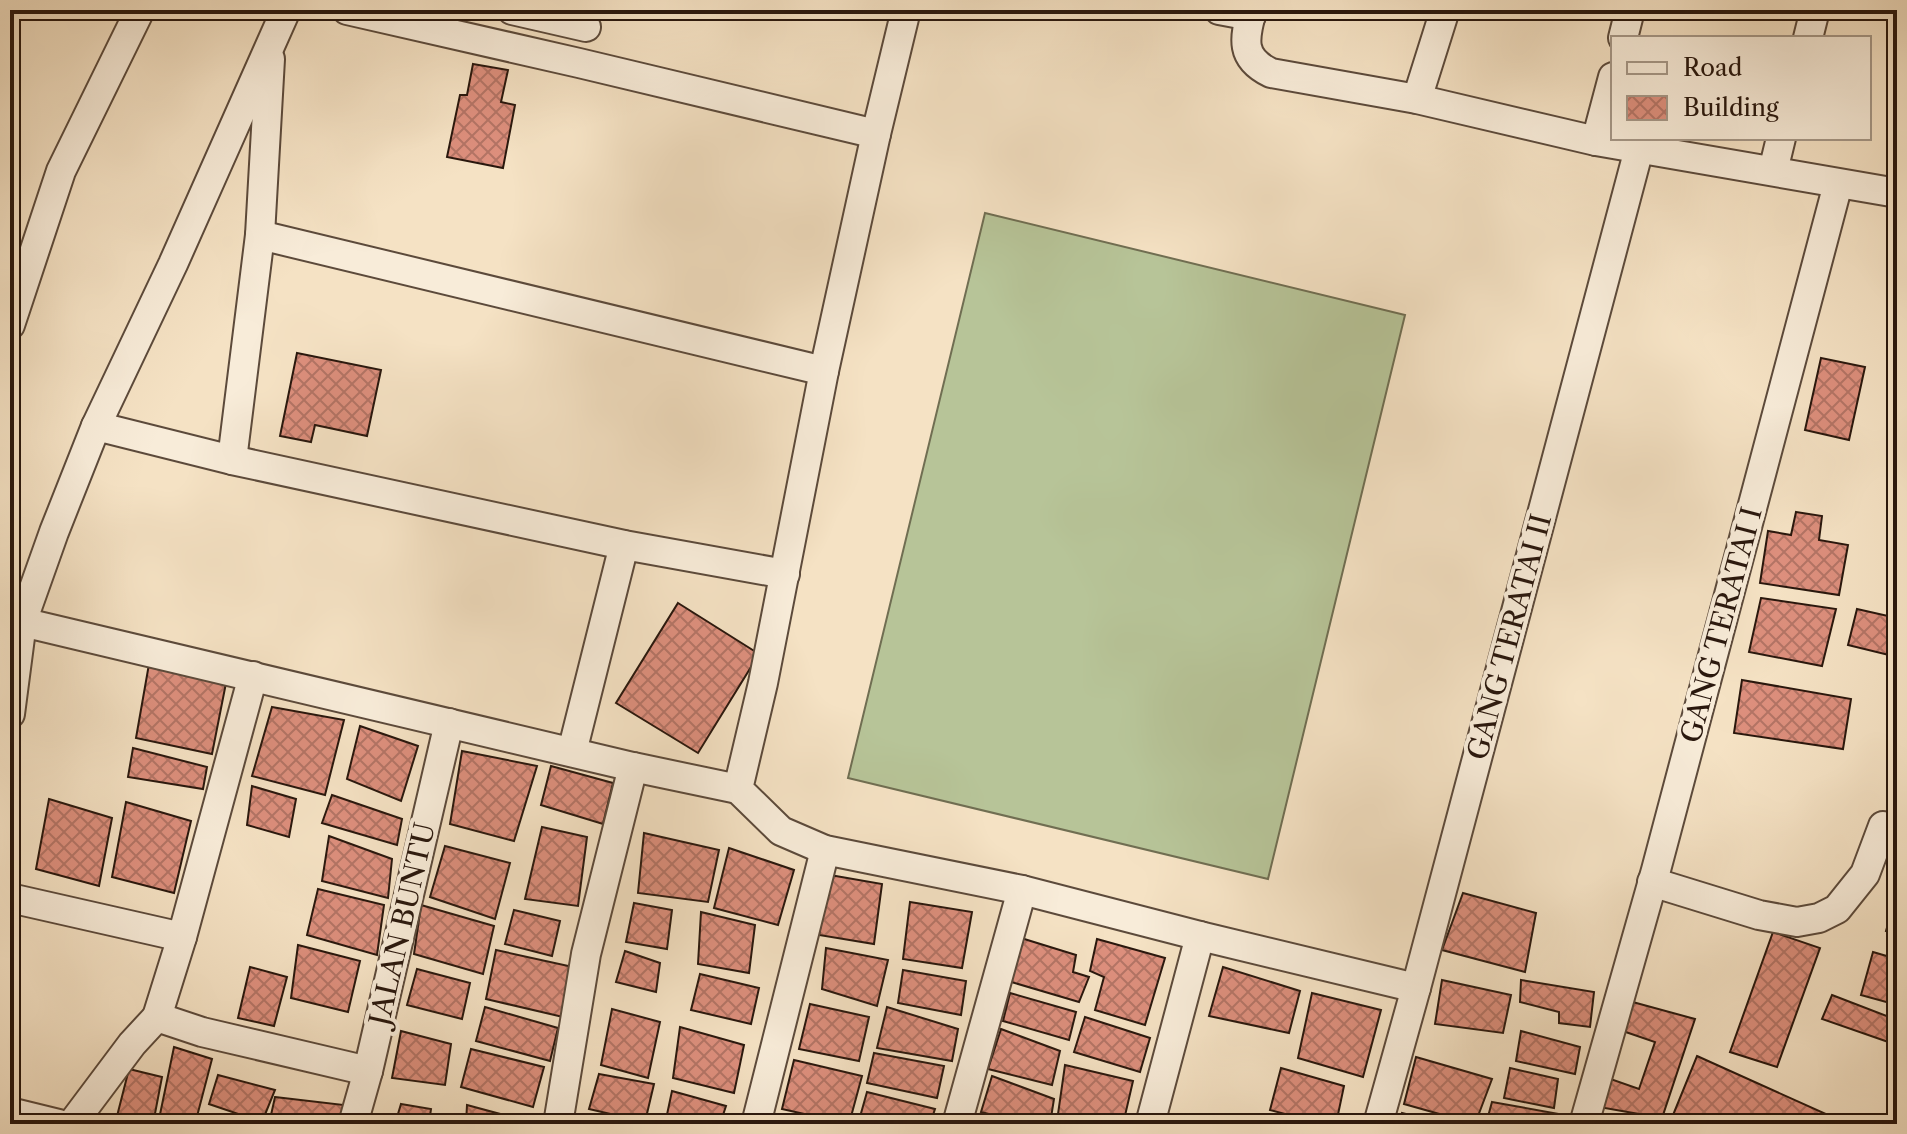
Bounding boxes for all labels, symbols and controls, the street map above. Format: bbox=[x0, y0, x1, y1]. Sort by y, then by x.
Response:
legend bbox=[1611, 36, 1871, 140]
text: Road bbox=[1683, 53, 1743, 82]
text: Building bbox=[1683, 93, 1779, 122]
street label: GANG TERATAI I bbox=[1673, 503, 1769, 747]
street label: GANG TERATAI II bbox=[1460, 510, 1558, 764]
street label: JALAN BUNTU bbox=[361, 819, 442, 1033]

